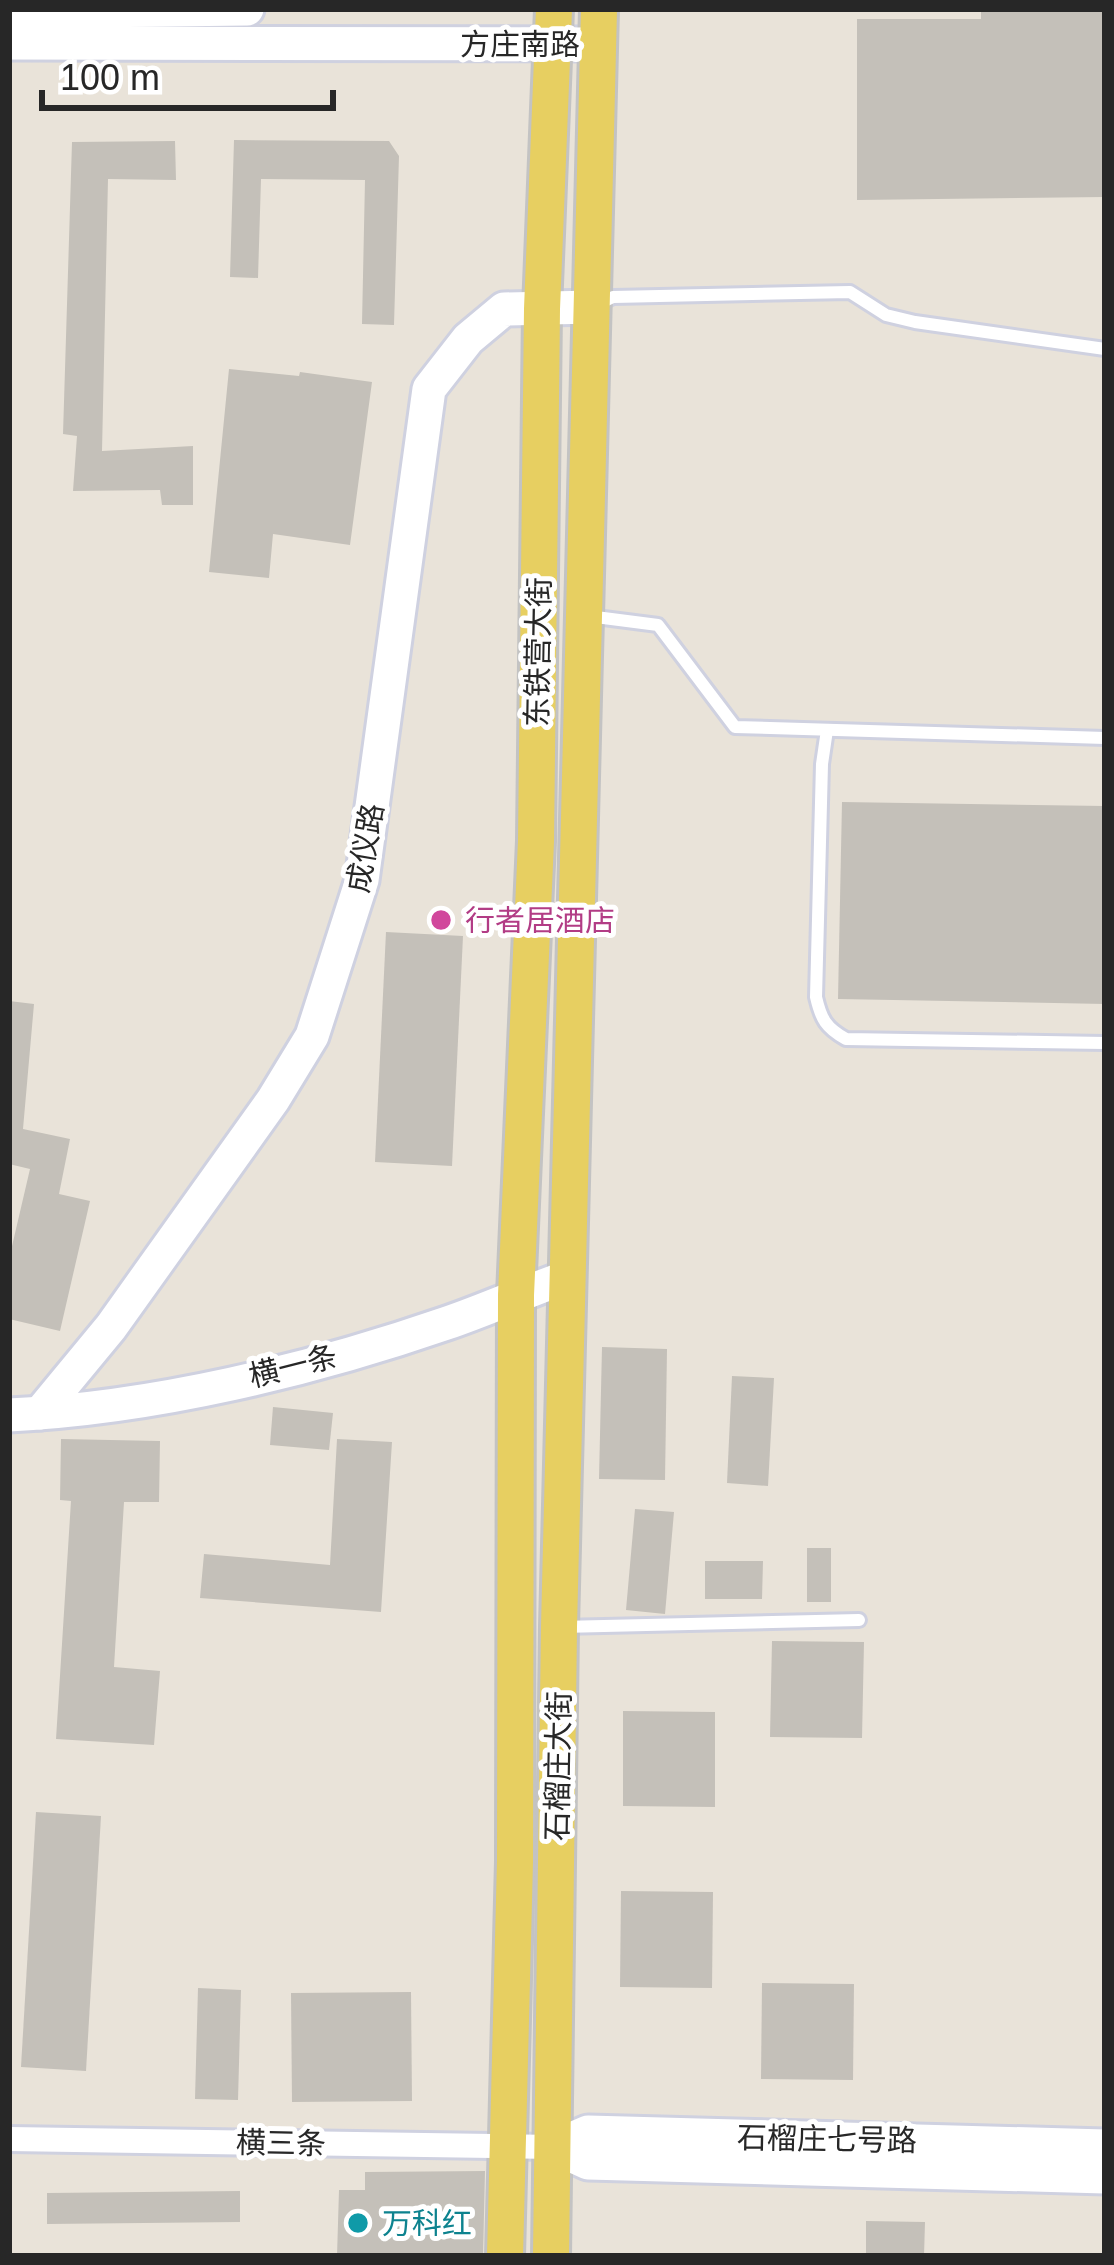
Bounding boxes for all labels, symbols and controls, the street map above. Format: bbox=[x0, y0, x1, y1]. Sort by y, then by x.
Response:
street label: 方庄南路 bbox=[460, 28, 580, 61]
scale bar bbox=[42, 36, 333, 110]
text: 100 m bbox=[60, 57, 160, 98]
street label: 东铁营大街 bbox=[520, 577, 556, 727]
street label: 成仪路 bbox=[341, 801, 389, 895]
place label: 行者居酒店 bbox=[465, 904, 615, 937]
marker: 行者居酒店 bbox=[428, 907, 454, 933]
street label: 横一条 bbox=[245, 1339, 341, 1393]
street label: 石榴庄大街 bbox=[540, 1691, 576, 1841]
street label: 石榴庄七号路 bbox=[737, 2121, 917, 2157]
street label: 横三条 bbox=[236, 2126, 326, 2160]
place label: 万科红 bbox=[382, 2207, 472, 2240]
marker: 万科红 bbox=[345, 2210, 371, 2236]

